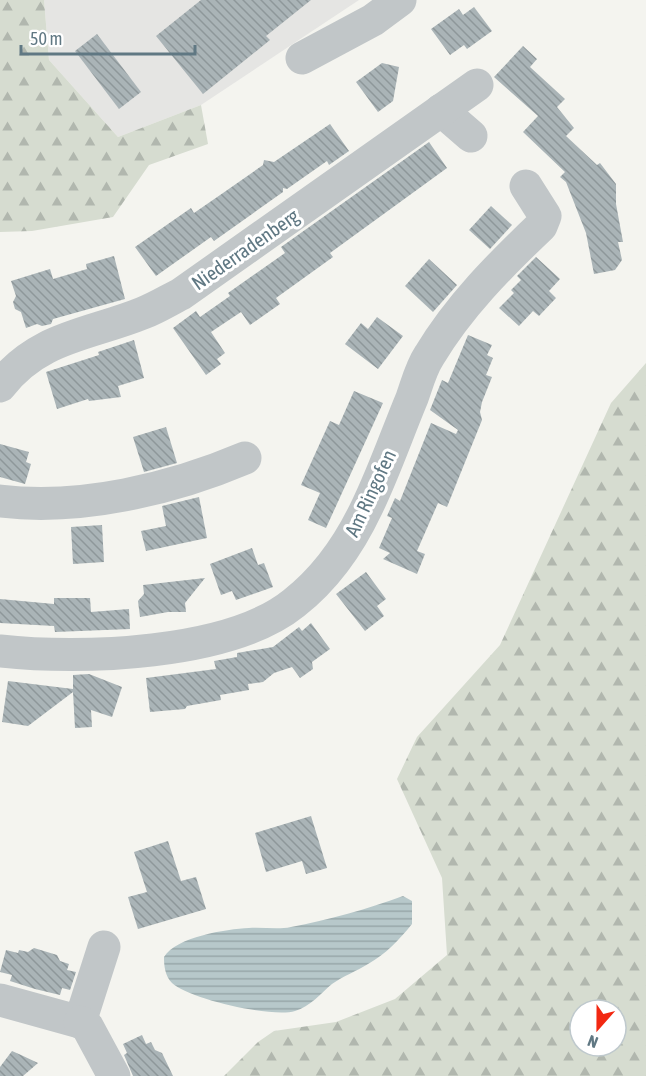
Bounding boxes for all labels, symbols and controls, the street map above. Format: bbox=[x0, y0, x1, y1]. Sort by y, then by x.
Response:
scale bar bbox=[21, 18, 195, 56]
text: 50 m bbox=[30, 28, 62, 49]
street label: Niederradenberg bbox=[187, 203, 303, 294]
street label: Am Ringofen bbox=[340, 446, 400, 540]
north arrow bbox=[568, 998, 628, 1058]
text: N bbox=[585, 1032, 600, 1052]

